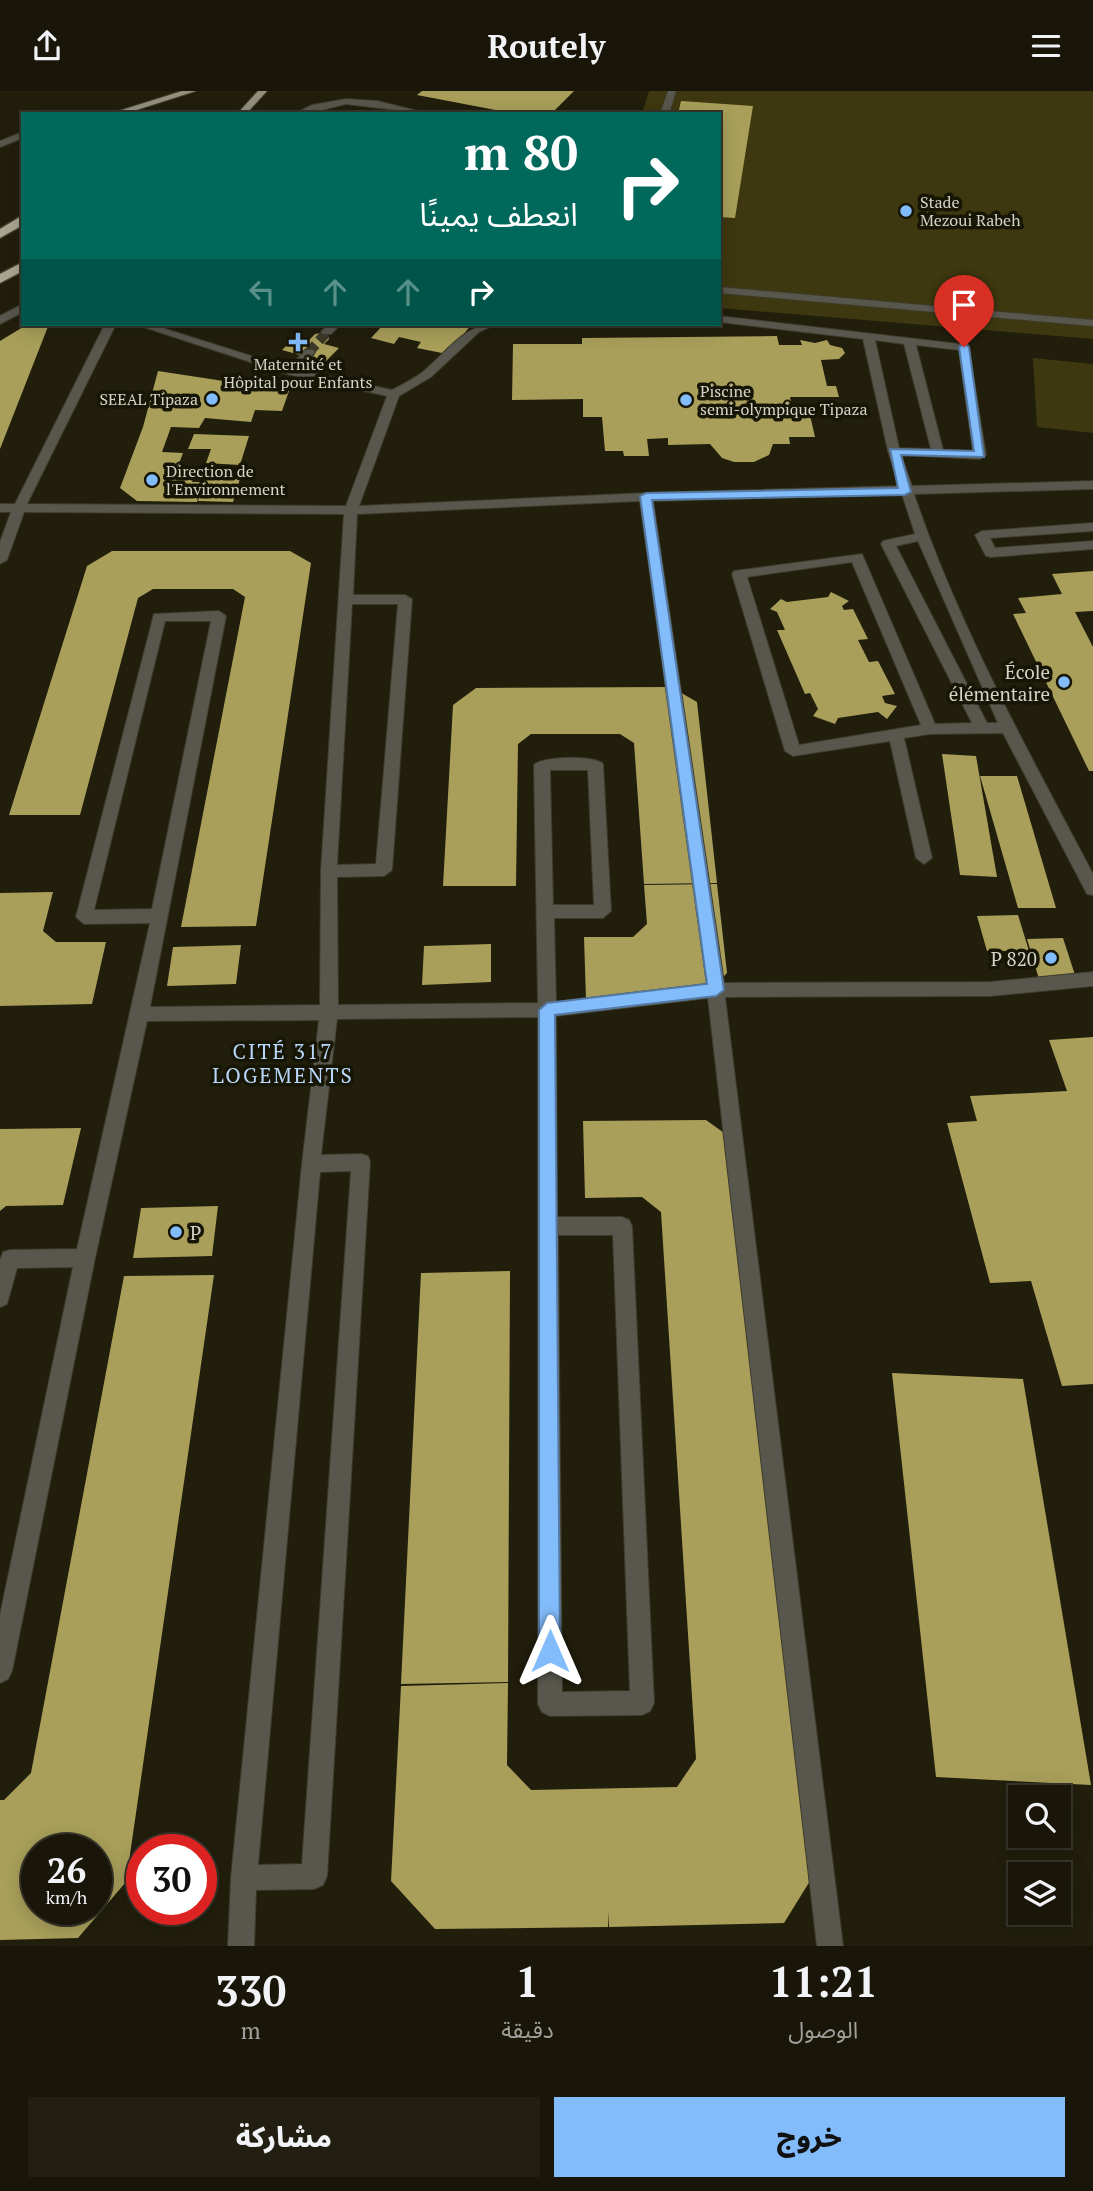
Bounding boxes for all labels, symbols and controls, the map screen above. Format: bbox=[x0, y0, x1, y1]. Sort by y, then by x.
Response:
text: Routely bbox=[488, 25, 605, 67]
icon: share bbox=[28, 27, 66, 65]
icon: menu bbox=[1027, 27, 1065, 65]
text: 80 m bbox=[464, 119, 578, 184]
icon: right bbox=[602, 140, 693, 231]
place label: Stade Mezoui Rabeh bbox=[920, 191, 1021, 231]
text: انعطف يمينًا bbox=[419, 193, 578, 235]
marker: Stade Mezoui Rabeh bbox=[898, 203, 914, 219]
icon: left bbox=[243, 273, 281, 311]
icon: ahead bbox=[316, 273, 354, 311]
icon: ahead bbox=[389, 273, 427, 311]
icon: right bbox=[462, 273, 500, 311]
pin bbox=[934, 275, 994, 347]
icon: arrive bbox=[945, 286, 983, 324]
marker: Maternité et Hôpital pour Enfants bbox=[288, 332, 308, 352]
place label: Maternité et Hôpital pour Enfants bbox=[224, 353, 373, 393]
place label: Piscine semi-olympique Tipaza bbox=[700, 380, 867, 420]
place label: SEEAL Tipaza bbox=[99, 388, 198, 410]
marker: SEEAL Tipaza bbox=[204, 391, 220, 407]
marker: Piscine semi-olympique Tipaza bbox=[678, 392, 694, 408]
place label: Direction de l'Environnement bbox=[166, 460, 286, 500]
marker: Direction de l'Environnement bbox=[144, 472, 160, 488]
place label: École élémentaire bbox=[949, 659, 1050, 706]
marker: École élémentaire bbox=[1056, 674, 1072, 690]
place label: P 820 bbox=[991, 946, 1037, 971]
marker: P 820 bbox=[1043, 950, 1059, 966]
district label: CITÉ 317 LOGEMENTS bbox=[212, 1037, 354, 1089]
place label: P bbox=[190, 1220, 201, 1245]
marker: P bbox=[168, 1224, 184, 1240]
position arrow bbox=[513, 1614, 587, 1688]
map controls bbox=[1008, 1785, 1071, 1925]
button: search bbox=[1008, 1785, 1071, 1848]
speed limit sign: 30 bbox=[126, 1834, 217, 1925]
text: 26 bbox=[47, 1847, 86, 1893]
button: layers bbox=[1008, 1862, 1071, 1925]
text: km/h bbox=[46, 1885, 87, 1909]
text: 1 bbox=[516, 1953, 539, 2009]
text: 11:21 bbox=[769, 1953, 878, 2009]
text: 330 bbox=[215, 1962, 286, 2018]
text: دقيقة bbox=[501, 2014, 554, 2045]
text: الوصول bbox=[788, 2014, 858, 2045]
text: m bbox=[241, 2015, 261, 2046]
button: مشاركة bbox=[28, 2097, 540, 2177]
button: خروج bbox=[554, 2097, 1065, 2177]

